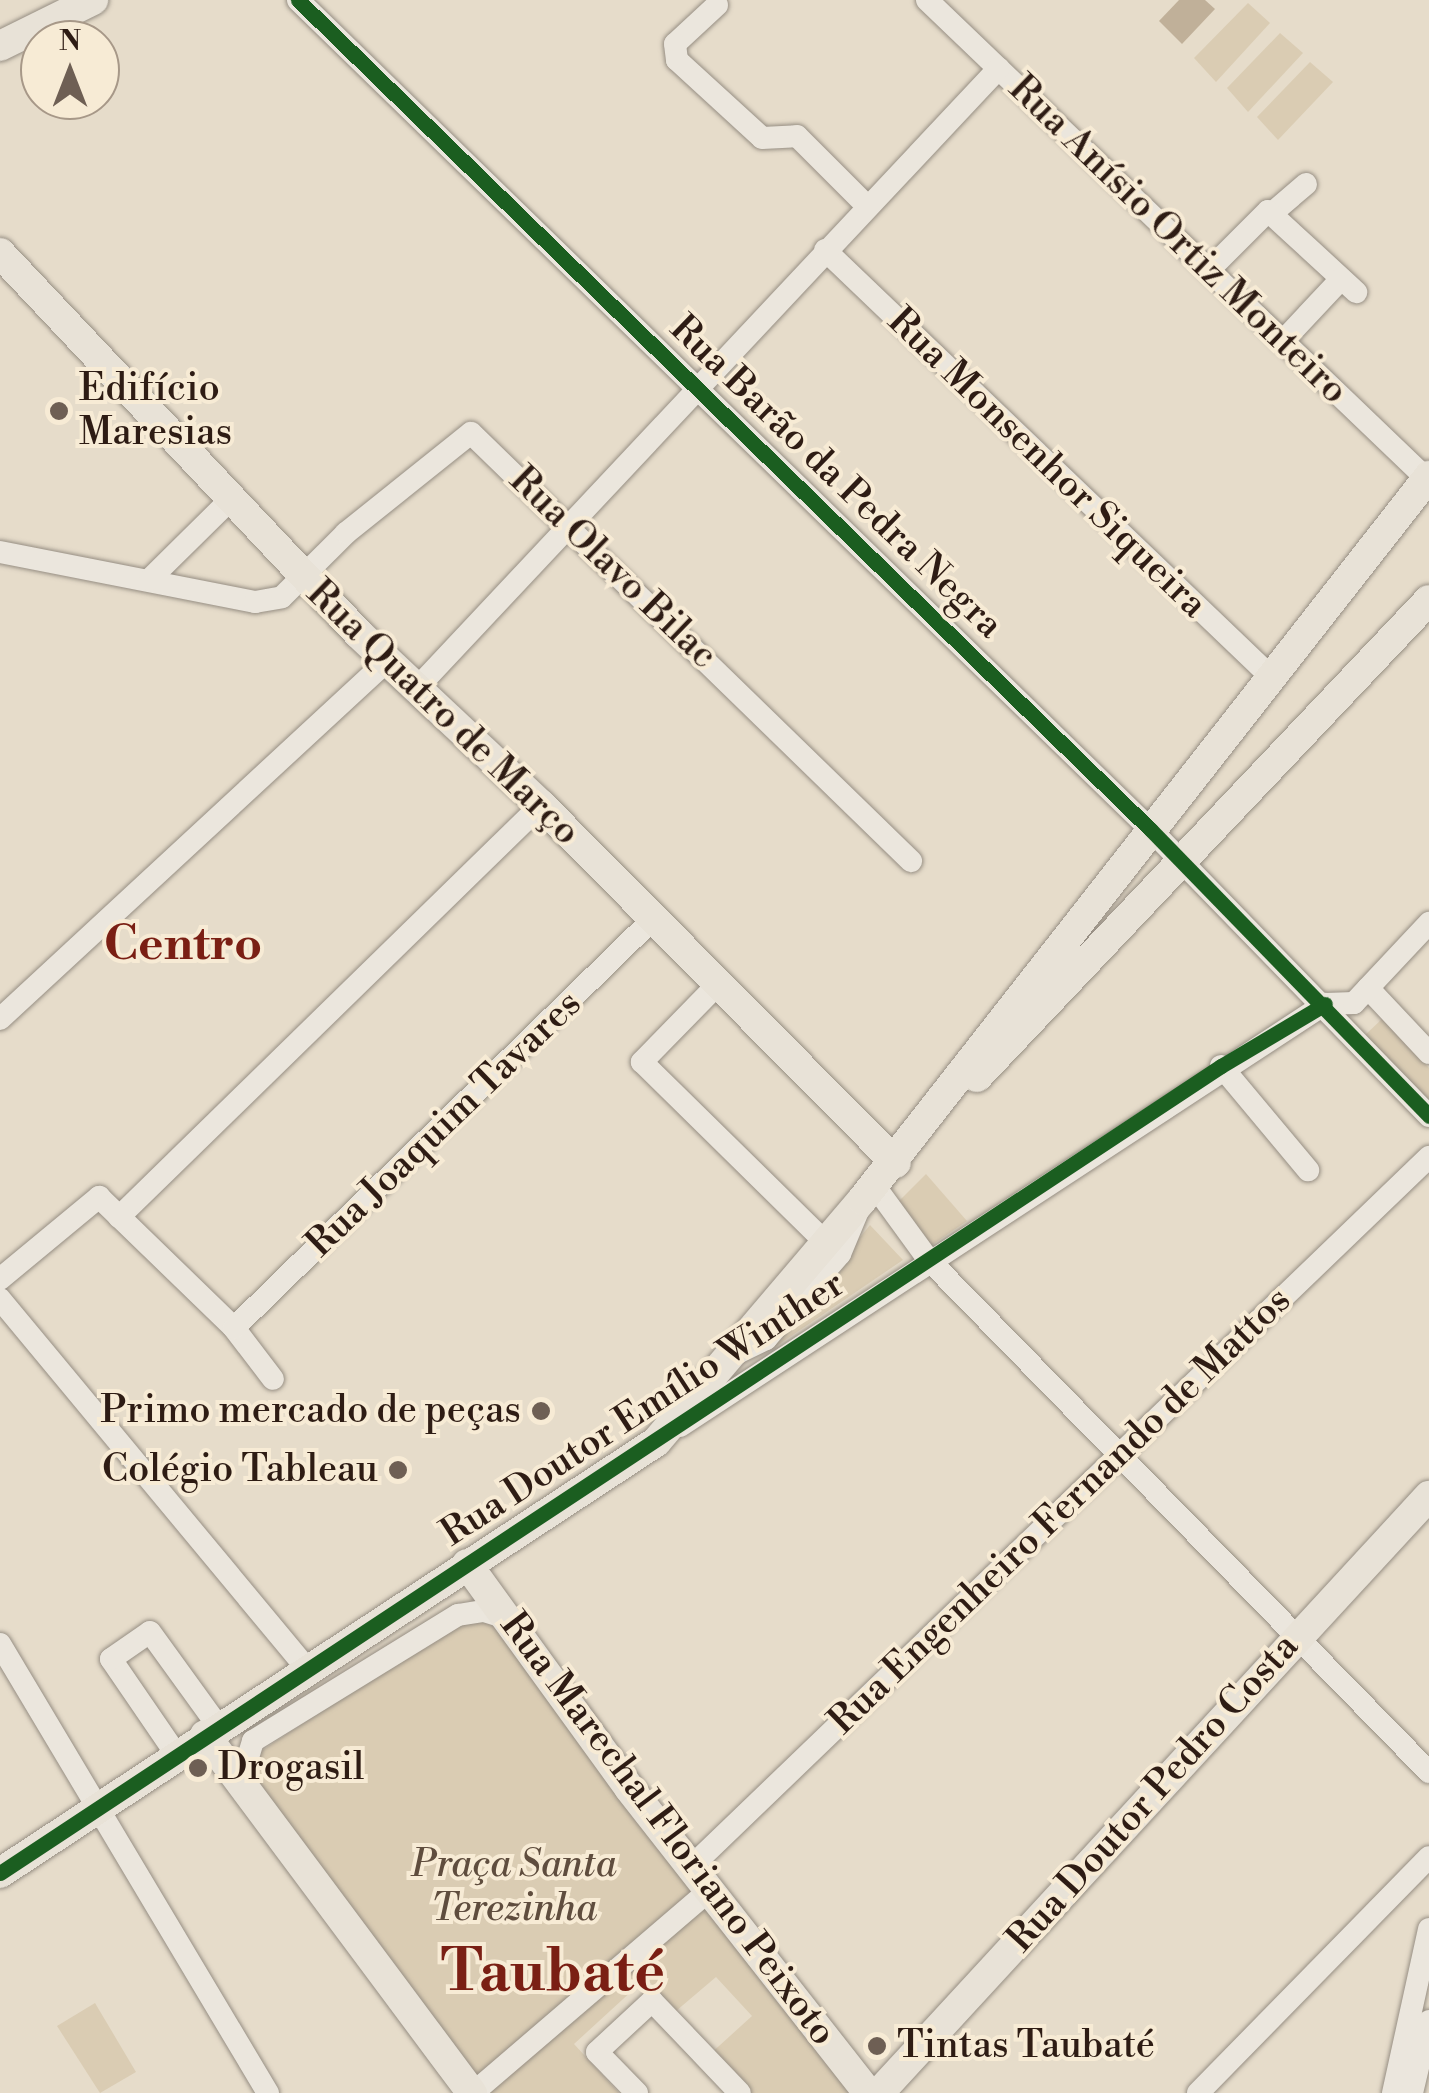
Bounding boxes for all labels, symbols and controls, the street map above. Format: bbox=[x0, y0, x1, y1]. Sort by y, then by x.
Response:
north arrow bbox=[20, 20, 120, 120]
text: N bbox=[59, 24, 81, 59]
street label: Rua Anísio Ortiz Monteiro bbox=[999, 66, 1357, 414]
street label: Rua Monsenhor Siqueira bbox=[878, 299, 1216, 627]
street label: Rua Barão da Pedra Negra bbox=[660, 306, 1012, 648]
place label: Edifício Maresias bbox=[79, 366, 232, 456]
marker: Edifício Maresias bbox=[48, 400, 70, 422]
street label: Rua Olavo Bilac bbox=[500, 457, 726, 679]
street label: Rua Quatro de Março bbox=[297, 571, 589, 855]
district label: Centro bbox=[104, 917, 262, 975]
street label: Rua Joaquim Tavares bbox=[297, 981, 591, 1267]
street label: Rua Doutor Emílio Winther bbox=[433, 1261, 853, 1557]
street label: Rua Engenheiro Fernando de Mattos bbox=[820, 1278, 1300, 1744]
place label: Primo mercado de peças bbox=[100, 1388, 521, 1434]
marker: Primo mercado de peças bbox=[530, 1400, 552, 1422]
place label: Colégio Tableau bbox=[102, 1447, 378, 1493]
marker: Colégio Tableau bbox=[387, 1459, 409, 1481]
street label: Rua Marechal Floriano Peixoto bbox=[490, 1604, 846, 2054]
street label: Rua Doutor Pedro Costa bbox=[998, 1624, 1308, 1962]
place label: Drogasil bbox=[218, 1745, 364, 1791]
marker: Drogasil bbox=[187, 1757, 209, 1779]
park label: Praça Santa Terezinha bbox=[412, 1842, 616, 1932]
district label: Taubaté bbox=[441, 1938, 665, 2008]
place label: Tintas Taubaté bbox=[897, 2023, 1155, 2069]
marker: Tintas Taubaté bbox=[866, 2035, 888, 2057]

